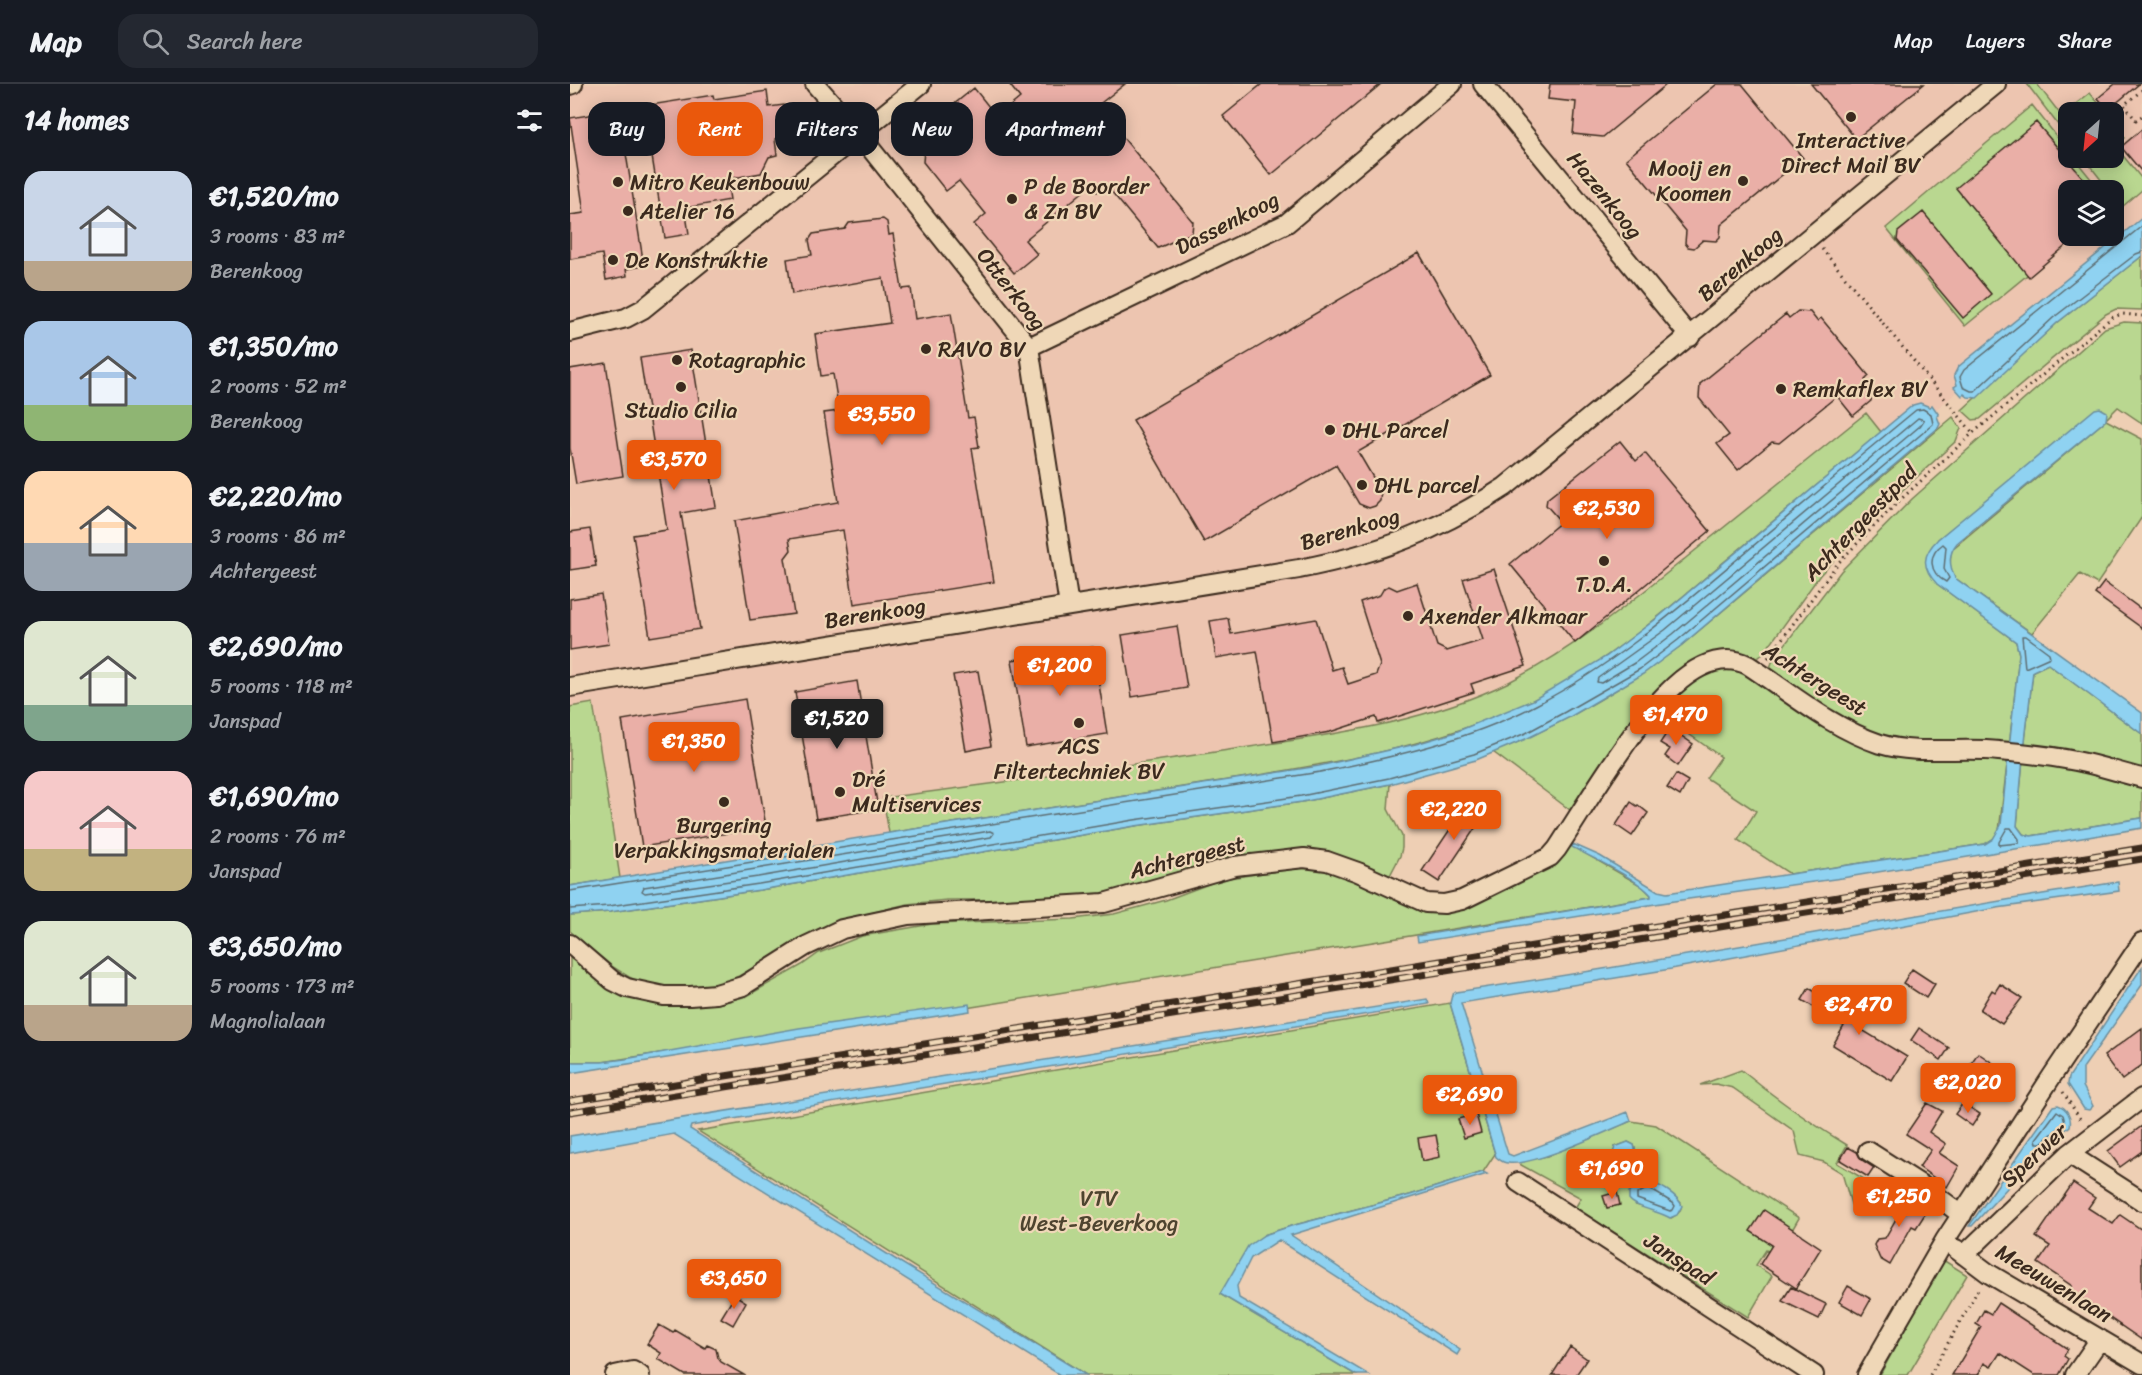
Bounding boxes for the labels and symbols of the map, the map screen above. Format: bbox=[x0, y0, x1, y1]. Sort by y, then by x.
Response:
north arrow bbox=[2058, 102, 2124, 168]
marker: Interactive Direct Mail BV bbox=[1844, 110, 1858, 124]
place label: Interactive Direct Mail BV bbox=[1781, 121, 1922, 185]
street label: Hazenkoog bbox=[1557, 142, 1653, 248]
place label: Mooij en Koomen bbox=[1649, 149, 1731, 213]
place label: Mitro Keukenbouw bbox=[630, 163, 810, 202]
place label: P de Boorder & Zn BV bbox=[1024, 167, 1151, 231]
marker: Mooij en Koomen bbox=[1736, 174, 1750, 188]
marker: Mitro Keukenbouw bbox=[611, 175, 625, 189]
street label: Dassenkoog bbox=[1168, 180, 1286, 266]
place label: Atelier 16 bbox=[639, 192, 735, 231]
marker: P de Boorder & Zn BV bbox=[1005, 192, 1019, 206]
marker: Atelier 16 bbox=[621, 204, 635, 218]
street label: Berenkoog bbox=[1688, 216, 1792, 312]
street label: Otterkoog bbox=[967, 239, 1057, 339]
place label: De Konstruktie bbox=[625, 241, 768, 280]
marker: De Konstruktie bbox=[606, 253, 620, 267]
place label: RAVO BV bbox=[938, 330, 1027, 369]
place label: Rotagraphic bbox=[689, 341, 806, 380]
marker: RAVO BV bbox=[919, 342, 933, 356]
marker: Rotagraphic bbox=[670, 353, 684, 367]
place label: Remkaflex BV bbox=[1793, 370, 1929, 409]
marker: Studio Cilia bbox=[674, 380, 688, 394]
marker: Remkaflex BV bbox=[1774, 382, 1788, 396]
place label: Studio Cilia bbox=[625, 391, 737, 430]
pin: €3,550 bbox=[833, 395, 931, 446]
place label: DHL Parcel bbox=[1342, 411, 1449, 450]
marker: DHL Parcel bbox=[1323, 423, 1337, 437]
pin: €3,570 bbox=[625, 440, 723, 491]
street label: Achtergeestpad bbox=[1792, 453, 1928, 591]
place label: DHL parcel bbox=[1374, 466, 1480, 505]
marker: DHL parcel bbox=[1355, 478, 1369, 492]
pin: €2,530 bbox=[1558, 489, 1656, 540]
street label: Berenkoog bbox=[1295, 496, 1405, 562]
marker: T.D.A. bbox=[1597, 554, 1611, 568]
place label: T.D.A. bbox=[1575, 565, 1633, 604]
street label: Berenkoog bbox=[821, 586, 929, 640]
place label: Axender Alkmaar bbox=[1419, 597, 1589, 636]
marker: Axender Alkmaar bbox=[1401, 609, 1415, 623]
street label: Achtergeest bbox=[1754, 631, 1876, 727]
pin: €1,200 bbox=[1011, 646, 1109, 697]
pin: €1,470 bbox=[1627, 695, 1725, 746]
pin: €1,520 bbox=[788, 699, 886, 750]
marker: ACS Filtertechniek BV bbox=[1072, 716, 1086, 730]
pin: €1,350 bbox=[645, 722, 743, 773]
place label: ACS Filtertechniek BV bbox=[994, 727, 1165, 791]
place label: Dré Multiservices bbox=[852, 760, 982, 824]
marker: Dré Multiservices bbox=[833, 785, 847, 799]
pin: €2,220 bbox=[1405, 790, 1503, 841]
marker: Burgering Verpakkingsmaterialen bbox=[717, 795, 731, 809]
place label: Burgering Verpakkingsmaterialen bbox=[614, 806, 834, 870]
street label: Achtergeest bbox=[1124, 824, 1249, 890]
pin: €2,470 bbox=[1810, 985, 1908, 1036]
pin: €2,020 bbox=[1919, 1063, 2017, 1114]
pin: €2,690 bbox=[1421, 1075, 1519, 1126]
street label: Sperwer bbox=[1991, 1112, 2078, 1197]
pin: €1,690 bbox=[1563, 1149, 1661, 1200]
pin: €1,250 bbox=[1850, 1177, 1948, 1228]
park label: VTV West-Beverkoog bbox=[1020, 1179, 1178, 1243]
street label: Janspad bbox=[1635, 1221, 1723, 1297]
street label: Meeuwenlaan bbox=[1988, 1233, 2120, 1334]
pin: €3,650 bbox=[685, 1259, 783, 1310]

